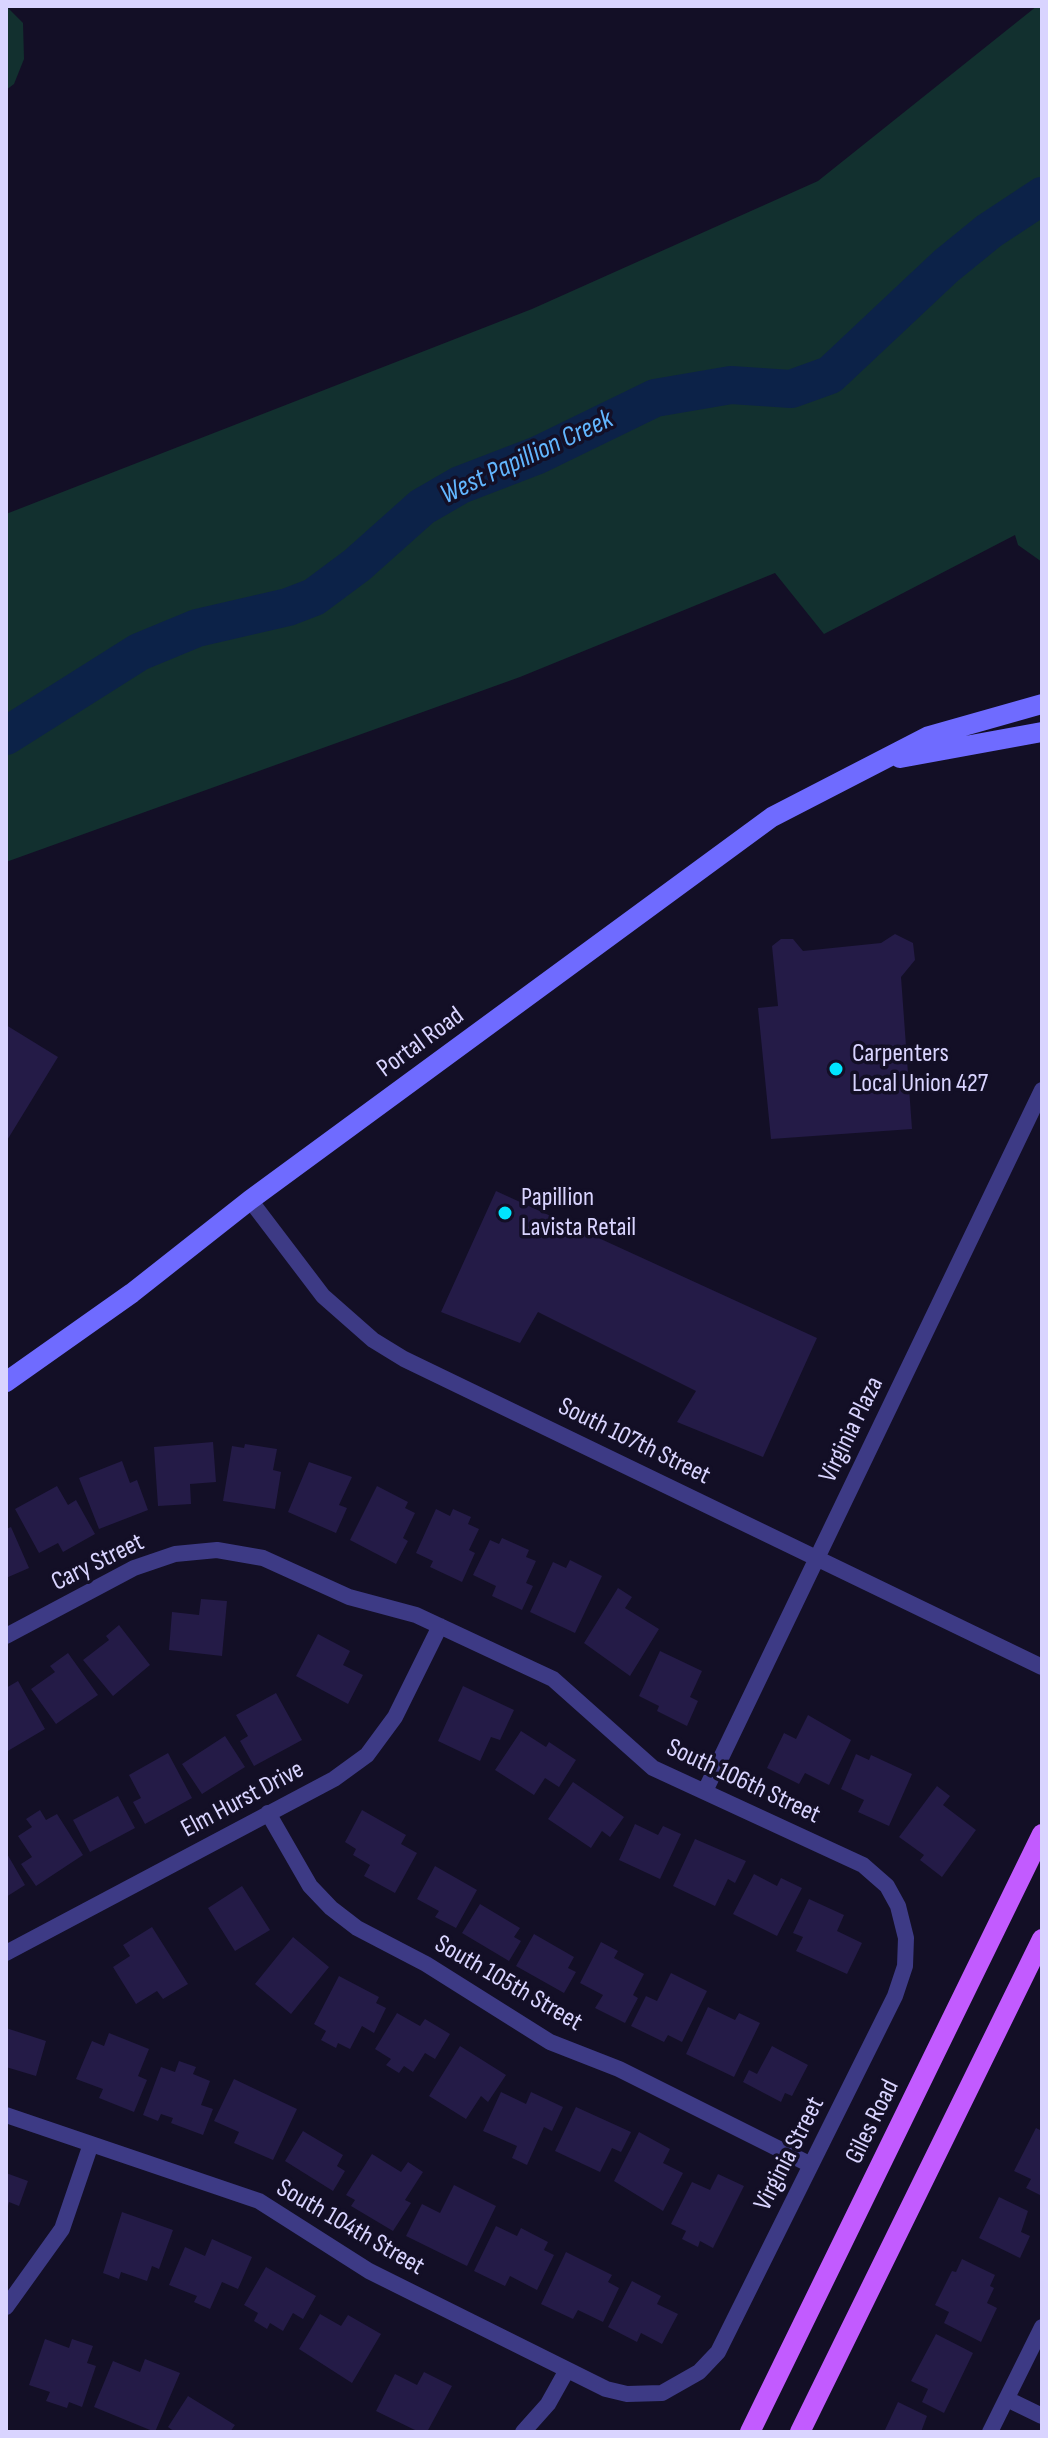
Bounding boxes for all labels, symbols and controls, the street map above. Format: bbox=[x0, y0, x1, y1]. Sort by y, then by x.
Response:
water label: West Papillion Creek bbox=[435, 403, 619, 513]
street label: Portal Road bbox=[372, 1001, 470, 1085]
place label: Carpenters Local Union 427 bbox=[852, 1038, 988, 1100]
marker: Carpenters Local Union 427 bbox=[827, 1060, 845, 1078]
place label: Papillion Lavista Retail bbox=[521, 1182, 636, 1244]
marker: Papillion Lavista Retail bbox=[496, 1204, 514, 1222]
street label: Virginia Plaza bbox=[813, 1372, 891, 1488]
street label: South 107th Street bbox=[553, 1392, 715, 1492]
street label: Cary Street bbox=[47, 1527, 149, 1599]
street label: South 106th Street bbox=[661, 1733, 825, 1831]
street label: Elm Hurst Drive bbox=[176, 1755, 310, 1845]
street label: South 105th Street bbox=[429, 1929, 587, 2039]
street label: Giles Road bbox=[839, 2075, 907, 2169]
street label: Virginia Street bbox=[748, 2092, 832, 2216]
street label: South 104th Street bbox=[270, 2173, 430, 2283]

